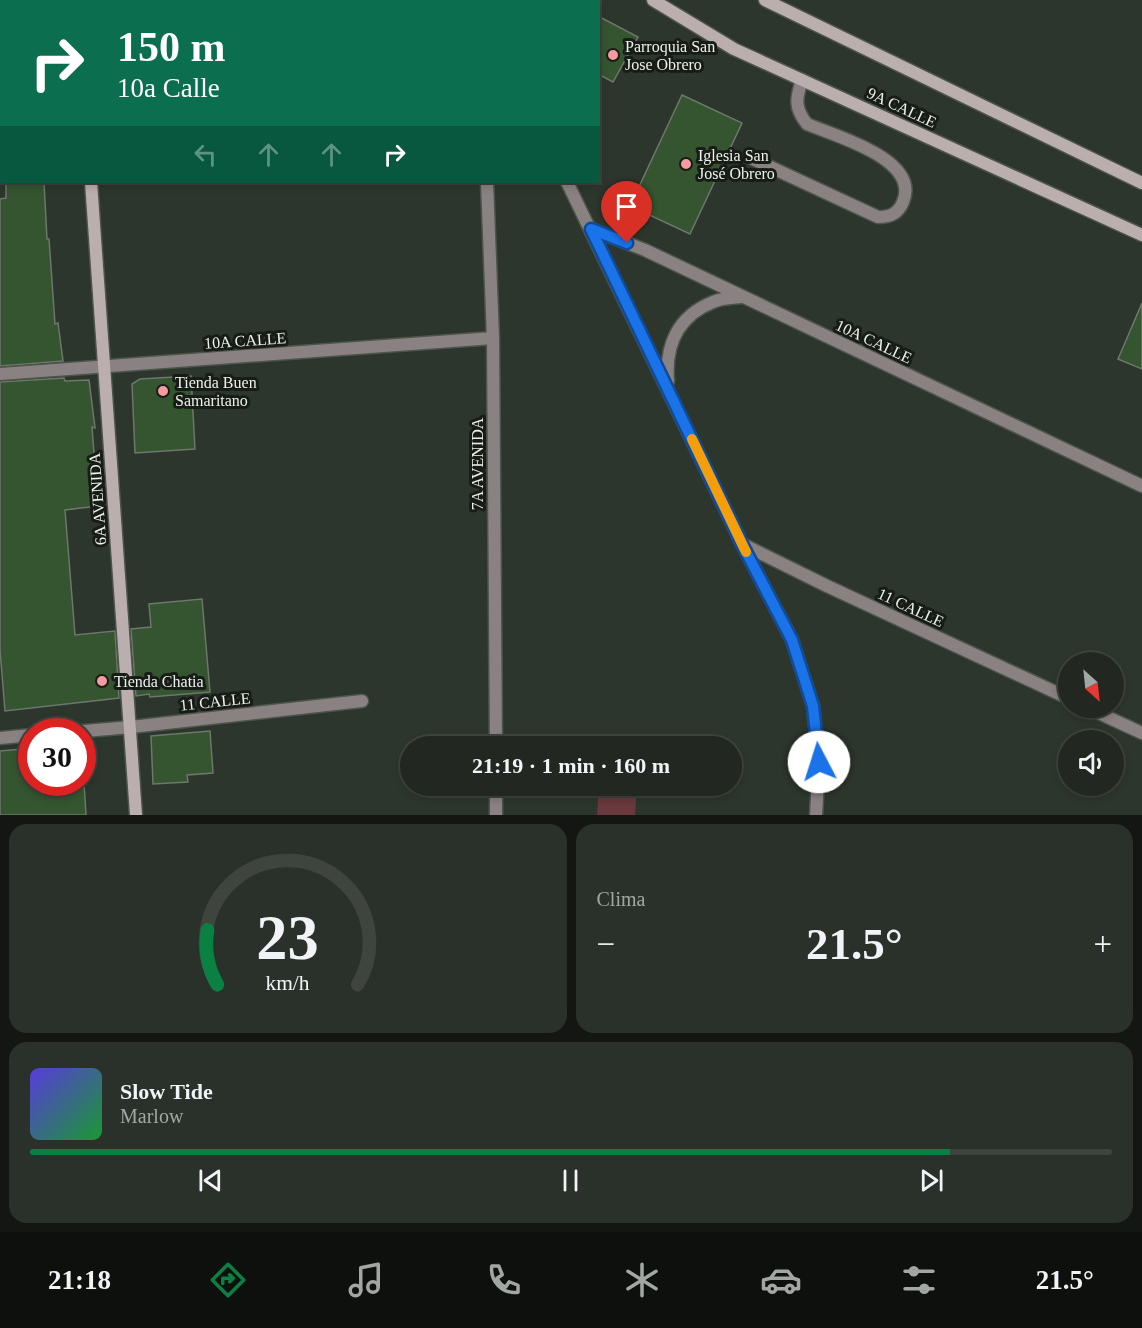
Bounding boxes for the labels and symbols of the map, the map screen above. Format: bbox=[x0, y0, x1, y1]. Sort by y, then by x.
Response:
place label: Parroquia San Jose Obrero bbox=[625, 38, 715, 73]
marker: Parroquia San Jose Obrero bbox=[606, 48, 620, 62]
street label: 9A CALLE bbox=[865, 84, 939, 131]
place label: Iglesia San José Obrero bbox=[698, 147, 775, 182]
marker: Iglesia San José Obrero bbox=[679, 157, 693, 171]
pin bbox=[601, 181, 652, 243]
street label: 10A CALLE bbox=[833, 316, 915, 367]
street label: 10A CALLE bbox=[203, 329, 287, 352]
place label: Tienda Buen Samaritano bbox=[175, 374, 257, 409]
marker: Tienda Buen Samaritano bbox=[156, 384, 170, 398]
street label: 7A AVENIDA bbox=[469, 417, 486, 510]
street label: 6A AVENIDA bbox=[86, 452, 109, 546]
street label: 11 CALLE bbox=[875, 585, 947, 630]
north arrow bbox=[1058, 652, 1124, 718]
place label: Tienda Chatia bbox=[114, 673, 204, 690]
marker: Tienda Chatia bbox=[95, 674, 109, 688]
street label: 11 CALLE bbox=[179, 689, 251, 714]
speed limit sign: 30 bbox=[18, 718, 96, 796]
position arrow bbox=[787, 730, 851, 794]

